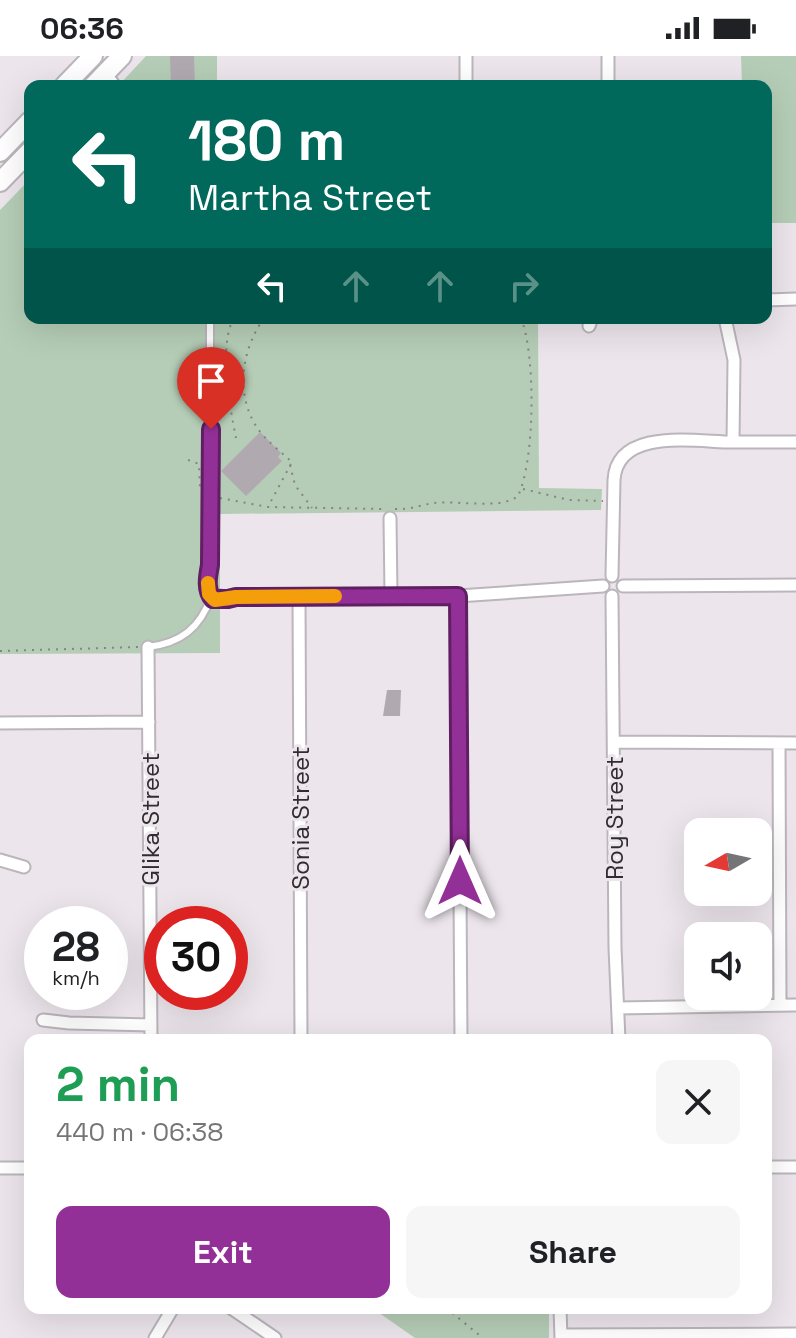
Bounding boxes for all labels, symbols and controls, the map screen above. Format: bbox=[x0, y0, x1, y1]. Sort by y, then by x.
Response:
text: 06:36 bbox=[40, 9, 124, 48]
text: 180 m bbox=[188, 105, 345, 176]
icon: left bbox=[56, 112, 160, 216]
text: Martha Street bbox=[188, 175, 432, 221]
icon: left bbox=[250, 264, 294, 308]
icon: ahead bbox=[334, 264, 378, 308]
icon: ahead bbox=[418, 264, 462, 308]
icon: right bbox=[502, 264, 546, 308]
pin bbox=[177, 347, 245, 429]
icon: arrive bbox=[189, 359, 233, 403]
street label: Sonia Street bbox=[285, 746, 316, 890]
street label: Glika Street bbox=[135, 752, 166, 886]
street label: Roy Street bbox=[599, 756, 630, 880]
north arrow bbox=[684, 818, 772, 906]
map controls bbox=[684, 818, 772, 1010]
position arrow bbox=[418, 839, 502, 923]
speed limit sign: 30 bbox=[144, 906, 248, 1010]
text: 28 bbox=[52, 922, 100, 973]
button: sound bbox=[684, 922, 772, 1010]
text: km/h bbox=[52, 965, 100, 991]
text: 2 min bbox=[56, 1054, 180, 1115]
button: close bbox=[656, 1060, 740, 1144]
text: 440 m · 06:38 bbox=[56, 1115, 224, 1149]
button: Exit bbox=[56, 1206, 390, 1298]
button: Share bbox=[406, 1206, 740, 1298]

